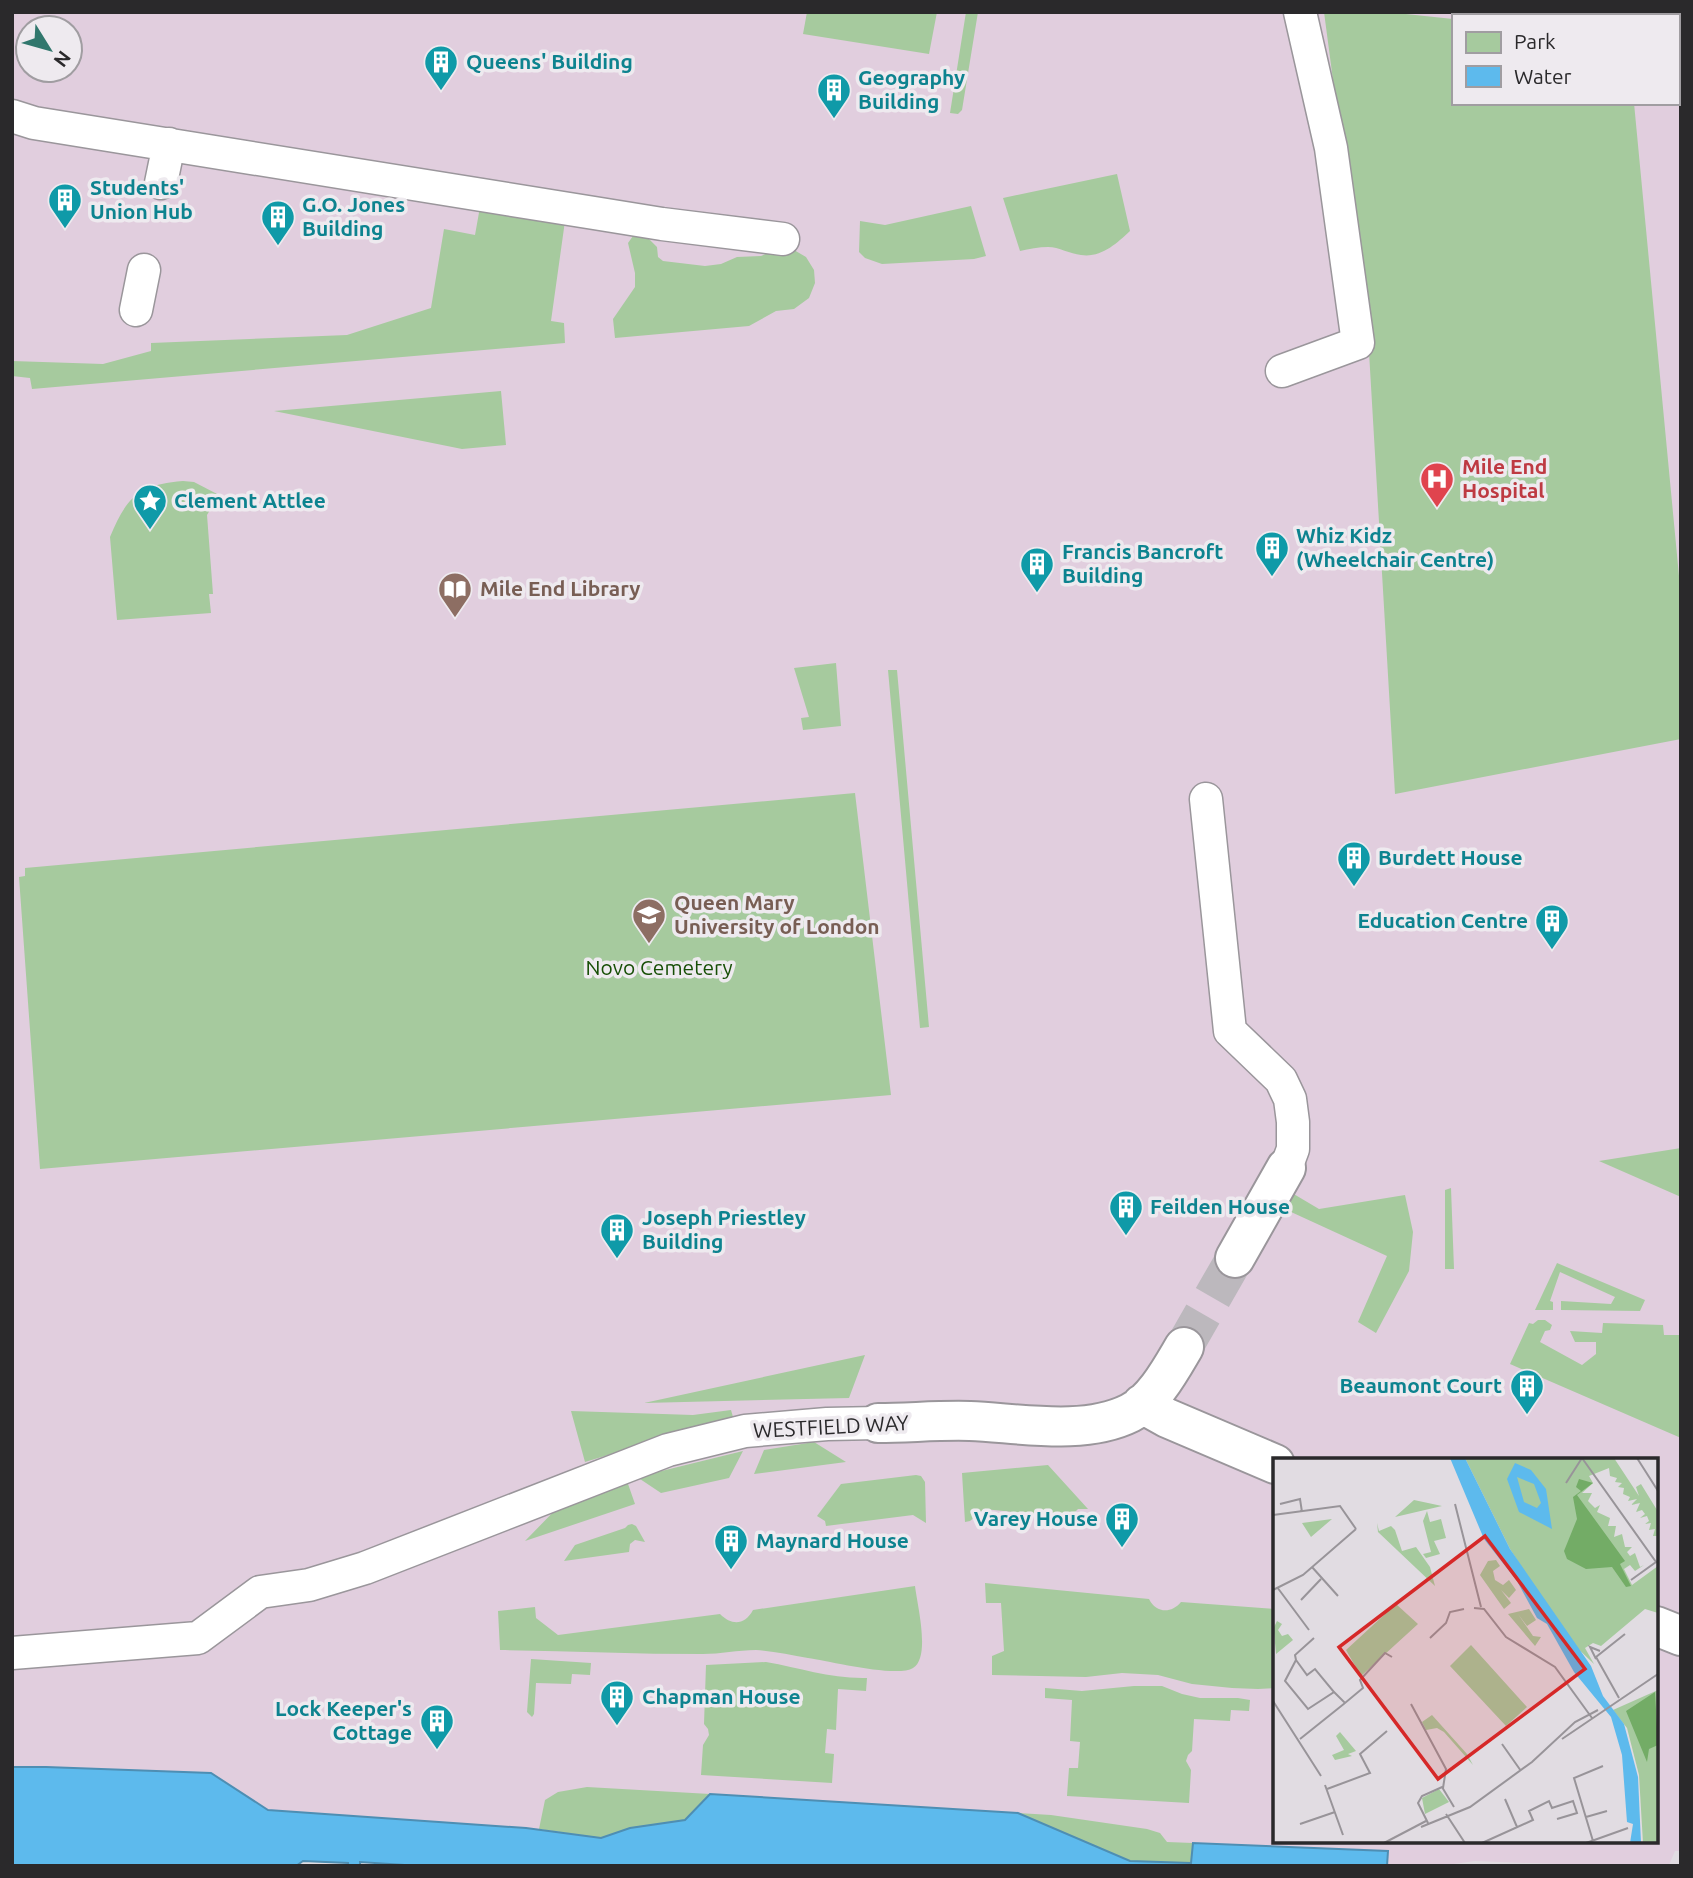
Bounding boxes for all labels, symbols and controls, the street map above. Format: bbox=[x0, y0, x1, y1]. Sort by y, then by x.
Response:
north arrow bbox=[14, 14, 84, 84]
legend bbox=[1452, 14, 1679, 105]
text: Park bbox=[1514, 29, 1556, 53]
building icon: Queens' Building bbox=[422, 43, 460, 92]
text: N bbox=[50, 47, 76, 72]
place label: Queens' Building bbox=[466, 49, 633, 73]
text: Water bbox=[1514, 64, 1572, 88]
place label: Geography Building bbox=[858, 65, 965, 113]
building icon: Geography Building bbox=[815, 71, 853, 120]
place label: Students' Union Hub bbox=[90, 175, 193, 223]
building icon: Students' Union Hub bbox=[46, 181, 84, 230]
place label: G.O. Jones Building bbox=[302, 192, 405, 240]
building icon: G.O. Jones Building bbox=[259, 198, 297, 247]
place label: Mile End Hospital bbox=[1462, 454, 1547, 502]
hospital icon: Mile End Hospital bbox=[1418, 460, 1456, 509]
place icon: Clement Attlee bbox=[131, 482, 169, 531]
place label: Clement Attlee bbox=[174, 488, 326, 512]
place label: Whiz Kidz (Wheelchair Centre) bbox=[1296, 523, 1494, 571]
building icon: Whiz Kidz (Wheelchair Centre) bbox=[1253, 529, 1291, 578]
place label: Francis Bancroft Building bbox=[1062, 539, 1223, 587]
building icon: Francis Bancroft Building bbox=[1018, 545, 1056, 594]
library icon: Mile End Library bbox=[436, 570, 474, 619]
place label: Mile End Library bbox=[480, 576, 641, 600]
building icon: Burdett House bbox=[1335, 839, 1373, 888]
place label: Burdett House bbox=[1378, 845, 1523, 869]
place label: Queen Mary University of London bbox=[674, 890, 880, 938]
school or university icon: Queen Mary University of London bbox=[630, 896, 668, 945]
building icon: Education Centre bbox=[1533, 902, 1571, 951]
place label: Education Centre bbox=[1358, 908, 1528, 932]
park label: Novo Cemetery bbox=[585, 955, 733, 979]
building icon: Feilden House bbox=[1107, 1188, 1145, 1237]
place label: Feilden House bbox=[1150, 1194, 1290, 1218]
place label: Joseph Priestley Building bbox=[642, 1205, 806, 1253]
building icon: Joseph Priestley Building bbox=[598, 1211, 636, 1260]
building icon: Beaumont Court bbox=[1508, 1367, 1546, 1416]
place label: Beaumont Court bbox=[1339, 1373, 1502, 1397]
street label: WESTFIELD WAY bbox=[753, 1410, 909, 1442]
inset map bbox=[1273, 1458, 1658, 1843]
building icon: Varey House bbox=[1103, 1500, 1141, 1549]
place label: Varey House bbox=[974, 1506, 1098, 1530]
building icon: Maynard House bbox=[712, 1522, 750, 1571]
place label: Maynard House bbox=[756, 1528, 909, 1552]
building icon: Chapman House bbox=[598, 1678, 636, 1727]
place label: Chapman House bbox=[642, 1684, 801, 1708]
place label: Lock Keeper's Cottage bbox=[275, 1696, 412, 1744]
building icon: Lock Keeper's Cottage bbox=[418, 1702, 456, 1751]

